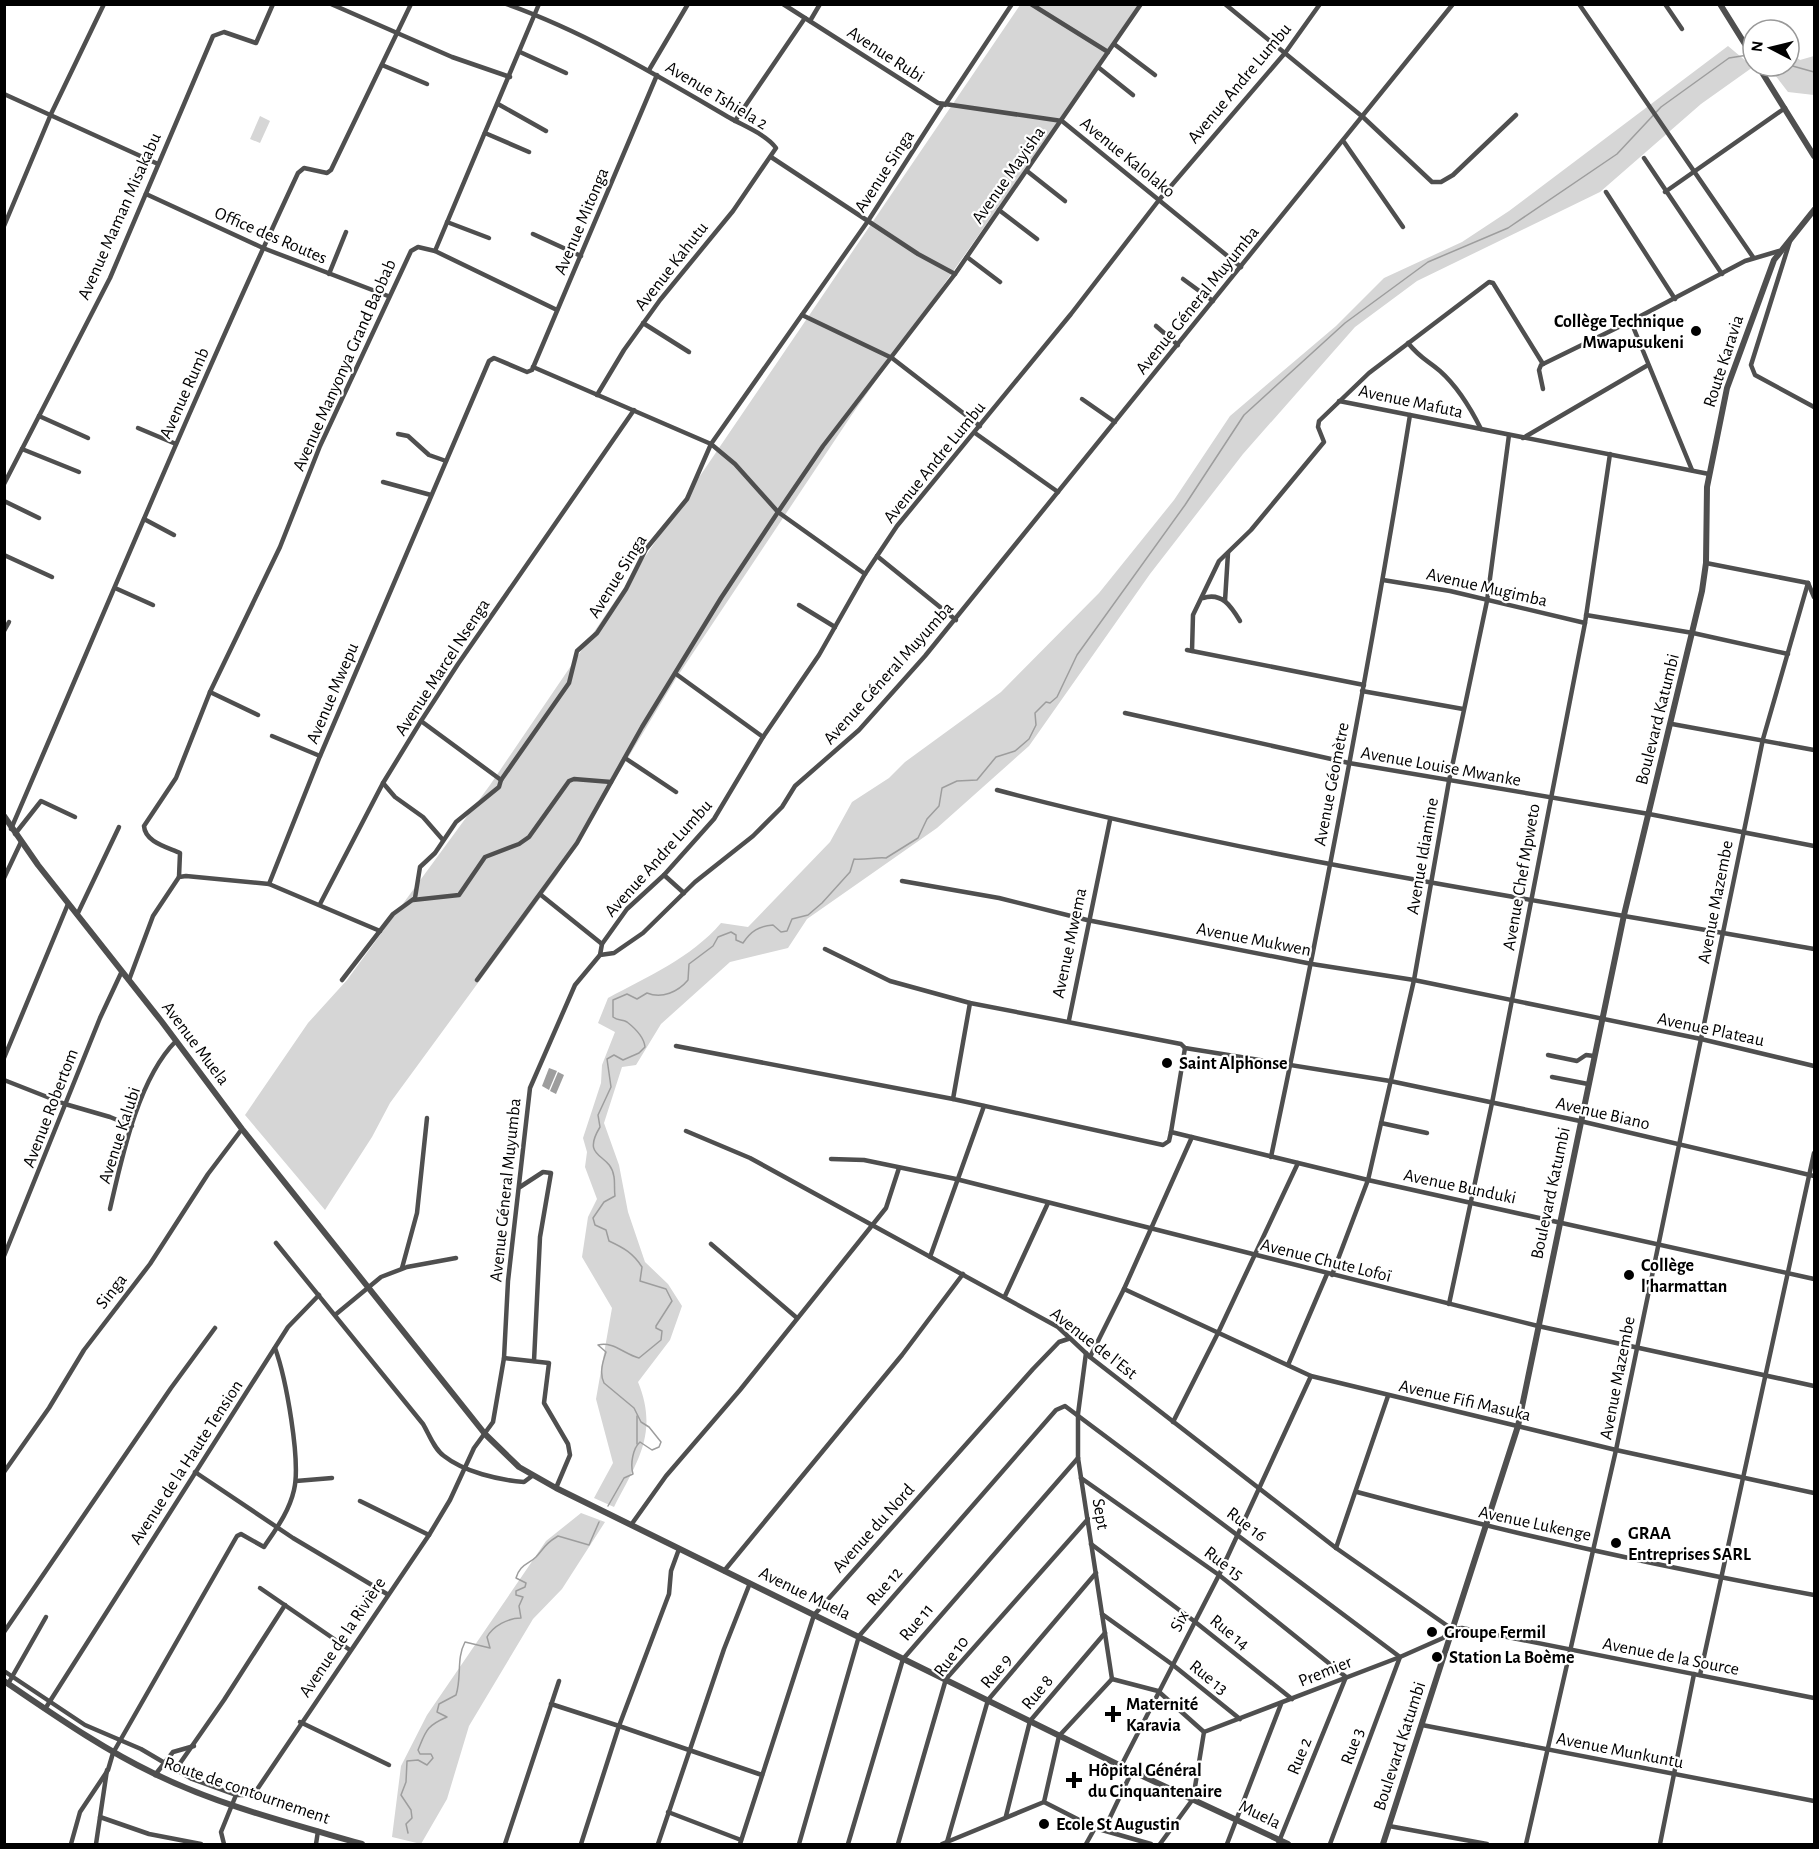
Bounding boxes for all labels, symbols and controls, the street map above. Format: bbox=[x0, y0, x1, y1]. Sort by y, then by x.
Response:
north arrow bbox=[1741, 18, 1801, 78]
street label: Avenue Andre Lumbu bbox=[1184, 20, 1295, 147]
street label: Avenue Rubi bbox=[844, 23, 927, 86]
text: N bbox=[1748, 40, 1766, 53]
street label: Avenue Tshiela 2 bbox=[662, 58, 771, 133]
street label: Avenue Kalolako bbox=[1077, 114, 1178, 201]
street label: Avenue Mayisha bbox=[969, 124, 1049, 227]
street label: Avenue Singa bbox=[852, 127, 918, 216]
street label: Avenue Maman Misakabu bbox=[75, 130, 165, 303]
street label: Avenue Mitonga bbox=[551, 165, 613, 278]
street label: Office des Routes bbox=[212, 204, 329, 268]
street label: Avenue Kahutu bbox=[632, 219, 712, 314]
street label: Avenue Géneral Muyumba bbox=[1133, 223, 1263, 378]
street label: Avenue Manyonya Grand Baobab bbox=[290, 257, 400, 474]
place label: Collège Technique Mwapusukeni bbox=[1554, 313, 1684, 352]
street label: Route Karavia bbox=[1701, 313, 1747, 410]
marker: Collège Technique Mwapusukeni bbox=[1689, 324, 1703, 338]
street label: Avenue Rumb bbox=[157, 345, 213, 442]
street label: Avenue Mafuta bbox=[1357, 382, 1465, 422]
street label: Avenue Andre Lumbu bbox=[880, 398, 989, 527]
street label: Avenue Singa bbox=[585, 532, 651, 621]
street label: Avenue Mugimba bbox=[1425, 565, 1549, 611]
street label: Avenue Marcel Nsenga bbox=[392, 596, 494, 739]
street label: Avenue Géneral Muyumba bbox=[820, 599, 957, 748]
street label: Avenue Mwepu bbox=[304, 640, 362, 747]
street label: Boulevard Katumbi bbox=[1633, 652, 1683, 787]
street label: Avenue Géomètre bbox=[1311, 721, 1353, 847]
street label: Avenue Louise Mwanke bbox=[1359, 744, 1522, 790]
street label: Avenue Idiamine bbox=[1404, 796, 1442, 916]
street label: Avenue Andre Lumbu bbox=[602, 797, 716, 921]
street label: Avenue Chef Mpweto bbox=[1500, 802, 1544, 952]
street label: Avenue Mazembe bbox=[1695, 839, 1737, 965]
street label: Avenue Mwema bbox=[1050, 886, 1090, 1000]
street label: Avenue Mukwen bbox=[1195, 920, 1313, 960]
street label: Avenue Muela bbox=[158, 998, 232, 1089]
street label: Avenue Plateau bbox=[1656, 1010, 1766, 1050]
street label: Avenue Robertom bbox=[20, 1047, 82, 1170]
place label: Saint Alphonse bbox=[1179, 1055, 1288, 1073]
marker: Saint Alphonse bbox=[1160, 1056, 1174, 1070]
street label: Avenue Kalubi bbox=[96, 1085, 144, 1186]
street label: Avenue Biano bbox=[1554, 1094, 1652, 1134]
street label: Avenue Géneral Muyumba bbox=[487, 1097, 525, 1283]
street label: Boulevard Katumbi bbox=[1528, 1126, 1574, 1261]
street label: Avenue Bunduki bbox=[1402, 1166, 1518, 1208]
street label: Avenue Chute Lofoï bbox=[1259, 1236, 1393, 1286]
place label: Collège l'harmattan bbox=[1641, 1257, 1727, 1296]
marker: Collège l'harmattan bbox=[1622, 1268, 1636, 1282]
street label: Singa bbox=[93, 1271, 131, 1313]
street label: Avenue de l'Est bbox=[1047, 1305, 1140, 1383]
street label: Avenue Mazembe bbox=[1597, 1315, 1639, 1441]
street label: Avenue de la Haute Tension bbox=[127, 1377, 247, 1548]
street label: Avenue Fifi Masuka bbox=[1397, 1377, 1533, 1425]
street label: Avenue du Nord bbox=[829, 1481, 918, 1577]
street label: Sept bbox=[1089, 1497, 1111, 1531]
street label: Avenue Lukenge bbox=[1477, 1503, 1593, 1545]
street label: Rue 16 bbox=[1223, 1504, 1270, 1545]
place label: GRAA Entreprises SARL bbox=[1628, 1525, 1751, 1564]
marker: GRAA Entreprises SARL bbox=[1609, 1536, 1623, 1550]
street label: Rue 15 bbox=[1200, 1543, 1246, 1584]
street label: Avenue Muela bbox=[756, 1564, 853, 1624]
street label: Rue 12 bbox=[863, 1564, 906, 1609]
street label: Avenue de la Rivière bbox=[296, 1574, 390, 1701]
street label: Rue 11 bbox=[896, 1601, 937, 1645]
street label: Six bbox=[1167, 1608, 1193, 1635]
street label: Rue 14 bbox=[1206, 1612, 1253, 1654]
place label: Groupe Fermil bbox=[1444, 1624, 1546, 1642]
marker: Groupe Fermil bbox=[1425, 1625, 1439, 1639]
street label: Rue 10 bbox=[931, 1633, 973, 1680]
street label: Avenue de la Source bbox=[1601, 1635, 1741, 1679]
place label: Station La Boème bbox=[1449, 1649, 1574, 1667]
marker: Station La Boème bbox=[1430, 1650, 1444, 1664]
street label: Rue 9 bbox=[977, 1651, 1016, 1692]
street label: Premier bbox=[1296, 1653, 1355, 1691]
street label: Rue 13 bbox=[1186, 1657, 1231, 1699]
street label: Rue 8 bbox=[1018, 1672, 1057, 1713]
street label: Boulevard Katumbi bbox=[1371, 1680, 1429, 1813]
place label: Maternité Karavia bbox=[1126, 1696, 1198, 1735]
marker: Maternité Karavia bbox=[1104, 1705, 1122, 1723]
street label: Rue 3 bbox=[1338, 1726, 1368, 1767]
street label: Avenue Munkuntu bbox=[1555, 1730, 1685, 1772]
street label: Rue 2 bbox=[1284, 1735, 1315, 1777]
street label: Route de contournement bbox=[161, 1754, 332, 1828]
place label: Hôpital Général du Cinquantenaire bbox=[1088, 1762, 1222, 1801]
marker: Hôpital Général du Cinquantenaire bbox=[1065, 1771, 1083, 1789]
street label: Muela bbox=[1236, 1797, 1283, 1833]
place label: Ecole St Augustin bbox=[1056, 1816, 1180, 1834]
marker: Ecole St Augustin bbox=[1037, 1817, 1051, 1831]

